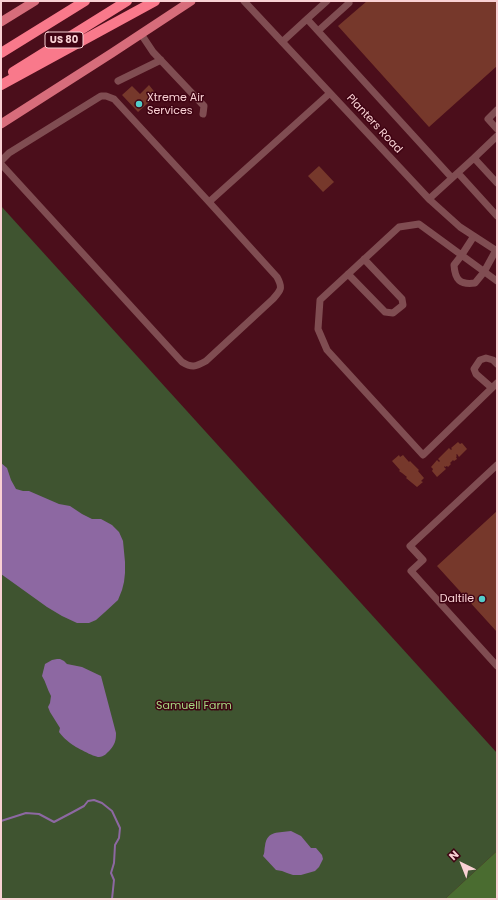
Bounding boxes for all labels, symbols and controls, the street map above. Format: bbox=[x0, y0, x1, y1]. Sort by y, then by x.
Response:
road number: US 80 bbox=[45, 32, 83, 48]
place label: Xtreme Air Services bbox=[147, 91, 204, 117]
street label: Planters Road bbox=[343, 92, 405, 156]
marker: Xtreme Air Services bbox=[134, 99, 144, 109]
place label: Daltile bbox=[440, 592, 474, 606]
marker: Daltile bbox=[477, 594, 487, 604]
park label: Samuell Farm bbox=[156, 699, 232, 713]
north arrow bbox=[442, 844, 482, 884]
text: N bbox=[445, 847, 462, 864]

